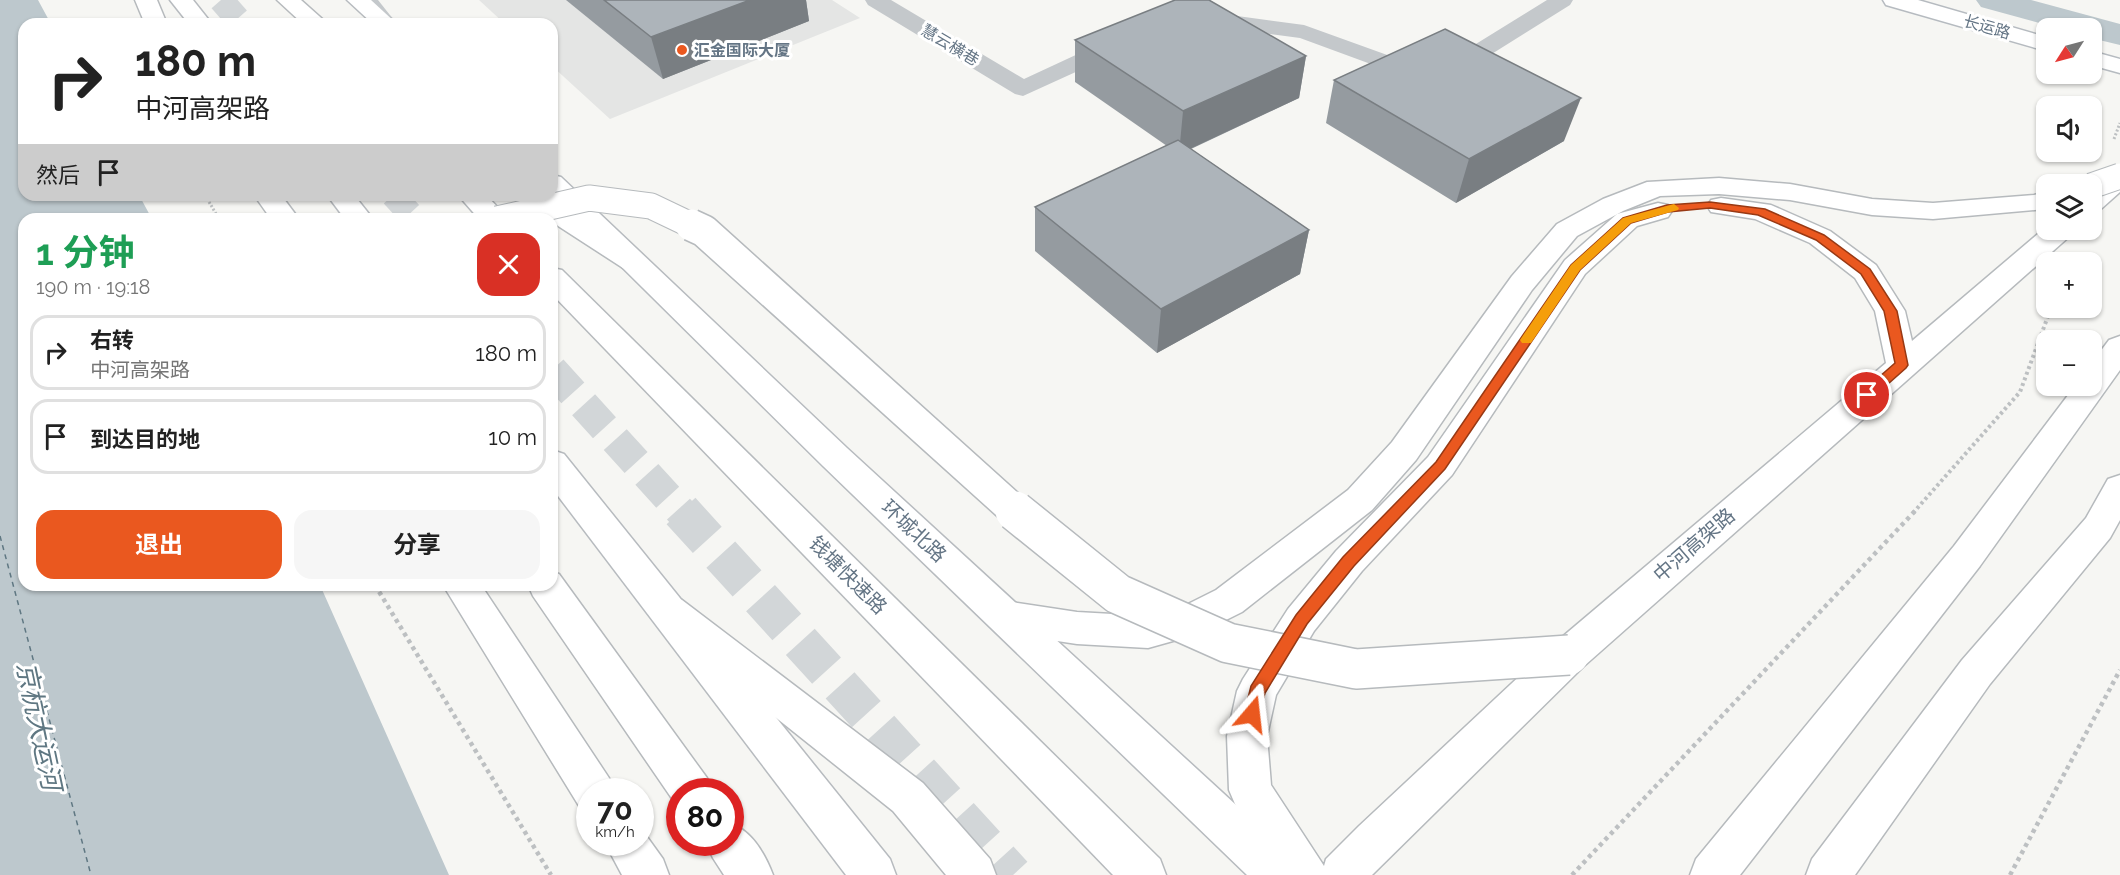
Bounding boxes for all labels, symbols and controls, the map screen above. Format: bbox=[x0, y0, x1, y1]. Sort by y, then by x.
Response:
street label: 长运路 bbox=[1961, 11, 2013, 43]
north arrow bbox=[2036, 18, 2102, 84]
map controls bbox=[2036, 18, 2102, 396]
street label: 慧云横巷 bbox=[918, 20, 982, 70]
text: 180 m bbox=[135, 37, 256, 86]
place label: 汇金国际大厦 bbox=[694, 41, 790, 60]
icon: right bbox=[36, 42, 114, 120]
marker: 汇金国际大厦 bbox=[675, 43, 689, 57]
text: 中河高架路 bbox=[135, 93, 270, 124]
button: sound bbox=[2036, 96, 2102, 162]
icon: arrive bbox=[92, 156, 125, 189]
text: 然后 bbox=[36, 162, 80, 188]
button: layers bbox=[2036, 174, 2102, 240]
text: 1 分钟 bbox=[36, 231, 134, 273]
button: close bbox=[477, 233, 540, 296]
button: + bbox=[2036, 252, 2102, 318]
text: 190 m · 19:18 bbox=[36, 275, 150, 299]
text: 右转 bbox=[90, 327, 134, 353]
button: − bbox=[2036, 330, 2102, 396]
icon: right bbox=[39, 336, 72, 369]
text: 180 m bbox=[475, 340, 537, 366]
text: 中河高架路 bbox=[90, 358, 190, 382]
pin bbox=[1841, 369, 1892, 420]
icon: arrive bbox=[1850, 378, 1883, 411]
icon: arrive bbox=[39, 420, 72, 453]
text: 10 m bbox=[488, 424, 537, 450]
text: 到达目的地 bbox=[90, 426, 200, 452]
street label: 环城北路 bbox=[877, 495, 951, 567]
street label: 中河高架路 bbox=[1648, 503, 1740, 587]
button: 退出 bbox=[36, 510, 282, 579]
button: 分享 bbox=[294, 510, 540, 579]
street label: 钱塘快速路 bbox=[804, 531, 892, 619]
water label: 京杭大运河 bbox=[11, 659, 68, 798]
position arrow bbox=[1220, 682, 1284, 746]
speed limit sign: 80 bbox=[666, 778, 744, 856]
text: 70 bbox=[597, 792, 633, 827]
text: km/h bbox=[595, 823, 635, 841]

